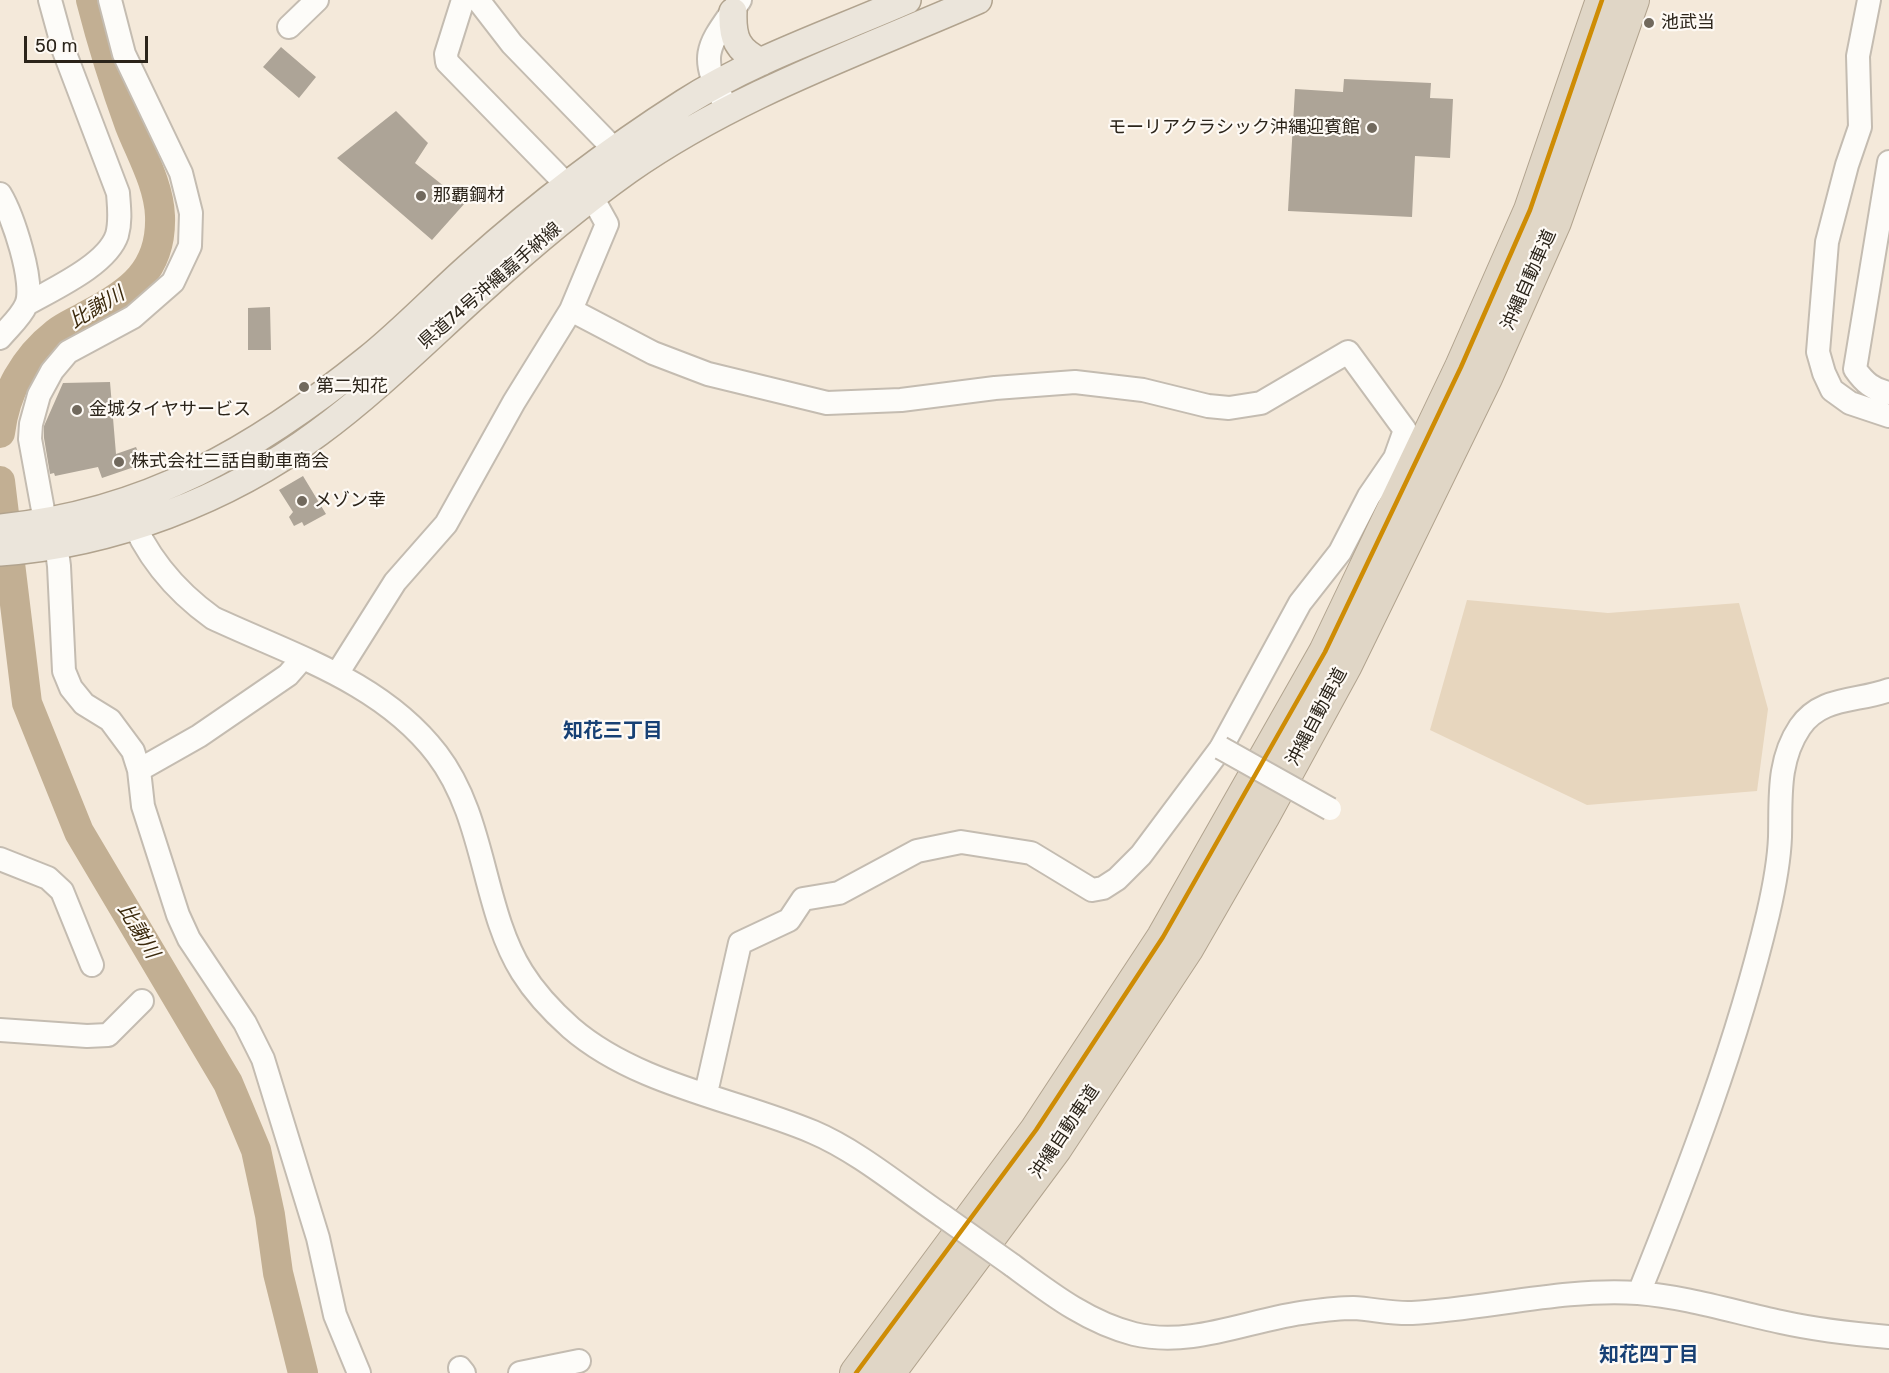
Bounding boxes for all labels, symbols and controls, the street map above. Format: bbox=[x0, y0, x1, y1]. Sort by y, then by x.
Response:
place label: 池武当 bbox=[1661, 12, 1715, 34]
marker: 池武当 bbox=[1642, 16, 1656, 30]
scale bar bbox=[27, 24, 152, 62]
text: 50 m bbox=[35, 35, 78, 57]
place label: モーリアクラシック沖縄迎賓館 bbox=[1108, 117, 1360, 139]
marker: モーリアクラシック沖縄迎賓館 bbox=[1365, 121, 1379, 135]
place label: 那覇鋼材 bbox=[433, 185, 505, 207]
marker: 那覇鋼材 bbox=[414, 189, 428, 203]
street label: 県道74号沖縄嘉手納線 bbox=[414, 218, 566, 354]
street label: 沖縄自動車道 bbox=[1497, 226, 1561, 334]
water label: 比謝川 bbox=[65, 282, 129, 334]
place label: 第二知花 bbox=[316, 376, 388, 398]
marker: 第二知花 bbox=[297, 380, 311, 394]
place label: 金城タイヤサービス bbox=[89, 399, 251, 421]
marker: 金城タイヤサービス bbox=[70, 403, 84, 417]
place label: 株式会社三話自動車商会 bbox=[131, 451, 329, 473]
marker: 株式会社三話自動車商会 bbox=[112, 455, 126, 469]
place label: メゾン幸 bbox=[314, 490, 386, 512]
marker: メゾン幸 bbox=[295, 494, 309, 508]
street label: 沖縄自動車道 bbox=[1282, 664, 1352, 770]
district label: 知花三丁目 bbox=[563, 719, 663, 743]
water label: 比謝川 bbox=[112, 899, 164, 963]
street label: 沖縄自動車道 bbox=[1026, 1081, 1104, 1183]
district label: 知花四丁目 bbox=[1599, 1343, 1699, 1367]

